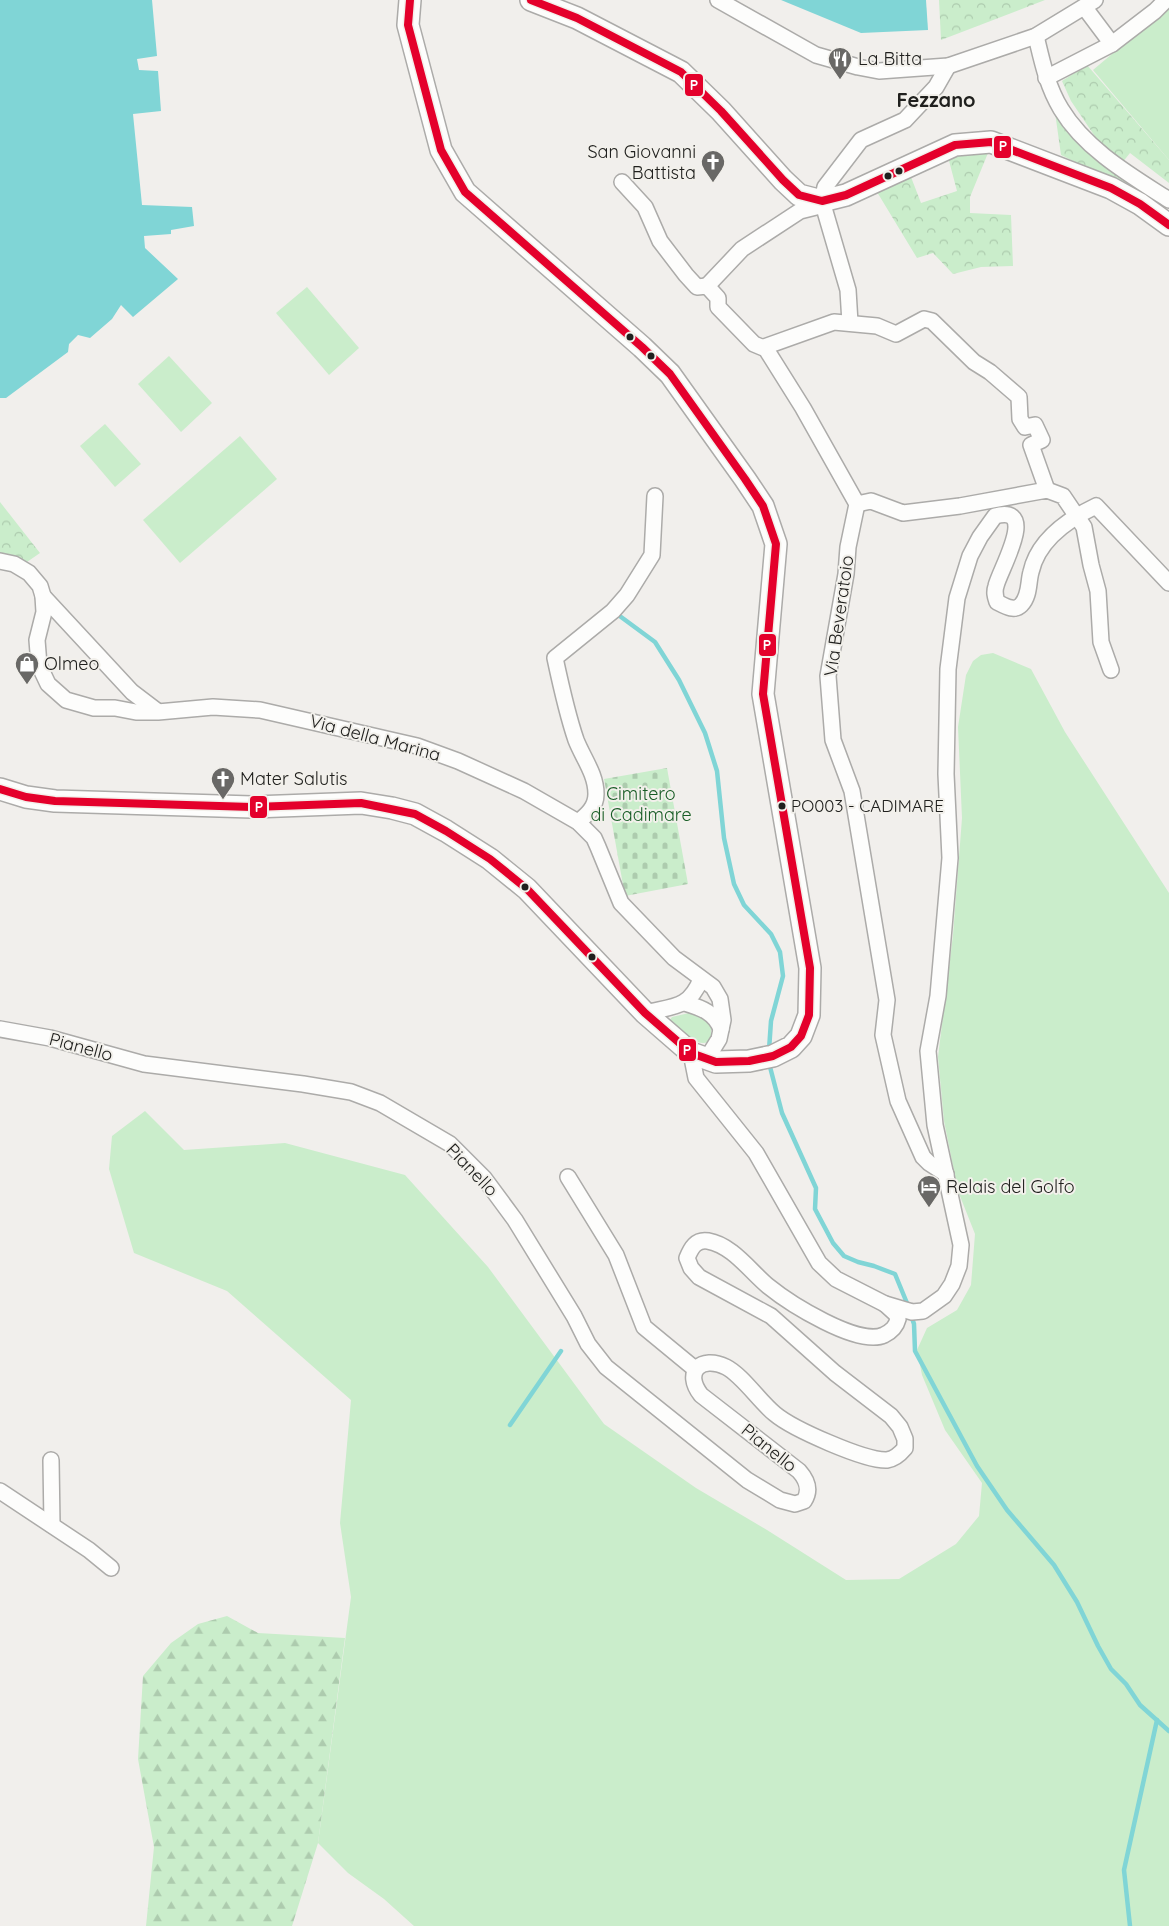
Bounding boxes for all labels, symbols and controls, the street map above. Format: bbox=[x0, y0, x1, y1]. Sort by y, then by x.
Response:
restaurant icon: La Bitta bbox=[827, 46, 853, 80]
place label: La Bitta bbox=[858, 47, 922, 70]
line badge: P bbox=[684, 73, 704, 97]
text: P bbox=[690, 76, 698, 94]
district label: Fezzano bbox=[896, 87, 976, 112]
line badge: P bbox=[993, 135, 1012, 159]
text: P bbox=[999, 137, 1007, 155]
place label: San Giovanni Battista bbox=[587, 140, 696, 184]
church icon: San Giovanni Battista bbox=[700, 149, 726, 183]
unlabelled marker bbox=[894, 166, 904, 176]
unlabelled marker bbox=[883, 171, 893, 181]
unlabelled marker bbox=[625, 332, 635, 342]
unlabelled marker bbox=[646, 351, 656, 361]
street label: Via Beveratoio bbox=[819, 554, 858, 678]
line badge: P bbox=[758, 633, 777, 657]
text: P bbox=[763, 636, 771, 654]
shop icon: Olmeo bbox=[14, 651, 40, 685]
place label: Olmeo bbox=[44, 652, 99, 675]
street label: Via della Marina bbox=[307, 709, 443, 766]
church icon: Mater Salutis bbox=[210, 766, 236, 800]
place label: Mater Salutis bbox=[240, 767, 348, 790]
park label: Cimitero di Cadimare bbox=[590, 782, 692, 826]
line badge: P bbox=[249, 795, 268, 819]
place label: PO003 - CADIMARE bbox=[791, 795, 944, 816]
text: P bbox=[255, 798, 263, 816]
marker: PO003 - CADIMARE bbox=[777, 801, 787, 811]
unlabelled marker bbox=[520, 882, 530, 892]
unlabelled marker bbox=[587, 952, 597, 962]
street label: Pianello bbox=[47, 1027, 116, 1066]
line badge: P bbox=[678, 1038, 697, 1062]
text: P bbox=[683, 1041, 691, 1059]
street label: Pianello bbox=[441, 1138, 503, 1201]
hotel icon: Relais del Golfo bbox=[916, 1174, 942, 1208]
place label: Relais del Golfo bbox=[946, 1175, 1075, 1198]
street label: Pianello bbox=[737, 1418, 802, 1477]

